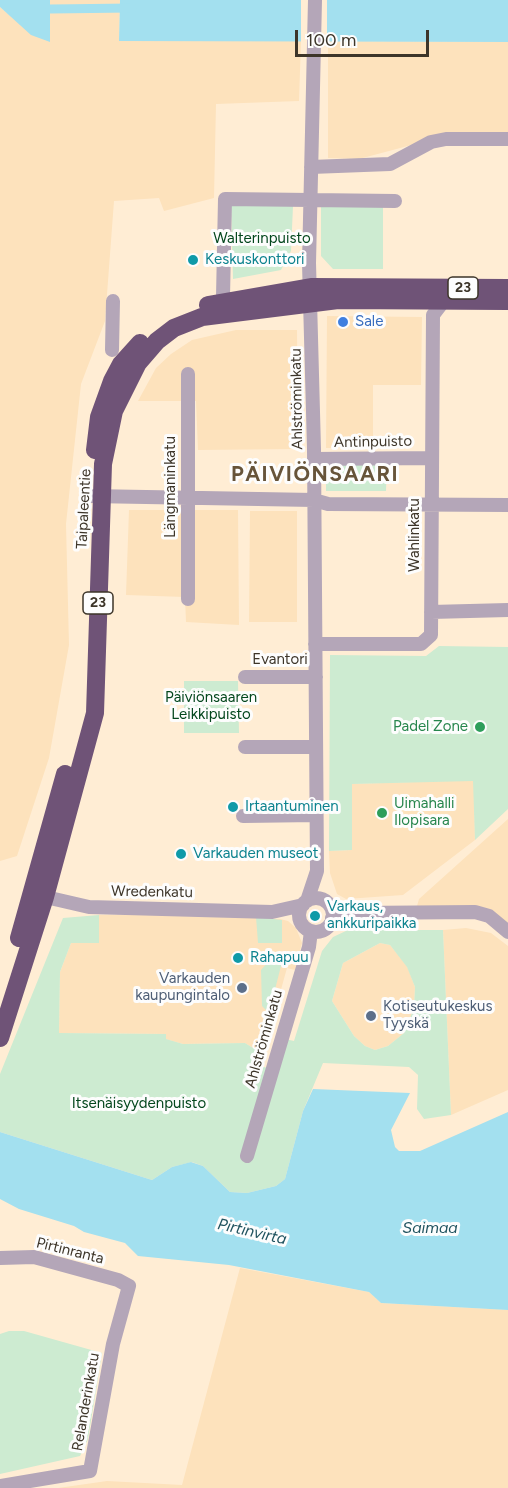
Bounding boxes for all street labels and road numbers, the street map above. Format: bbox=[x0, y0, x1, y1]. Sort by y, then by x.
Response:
road number: 23 bbox=[448, 277, 478, 299]
street label: Ahlströminkatu bbox=[287, 348, 307, 450]
street label: Antinpuisto bbox=[334, 432, 412, 452]
street label: Längmaninkatu bbox=[162, 436, 180, 538]
street label: Taipaleentie bbox=[73, 468, 95, 550]
street label: Wahlinkatu bbox=[406, 498, 424, 572]
road number: 23 bbox=[83, 592, 113, 614]
street label: Evantori bbox=[252, 651, 308, 669]
street label: Wredenkatu bbox=[111, 882, 193, 902]
street label: Ahlströminkatu bbox=[241, 988, 287, 1090]
street label: Pirtinranta bbox=[34, 1234, 106, 1268]
street label: Relanderinkatu bbox=[68, 1351, 104, 1453]

